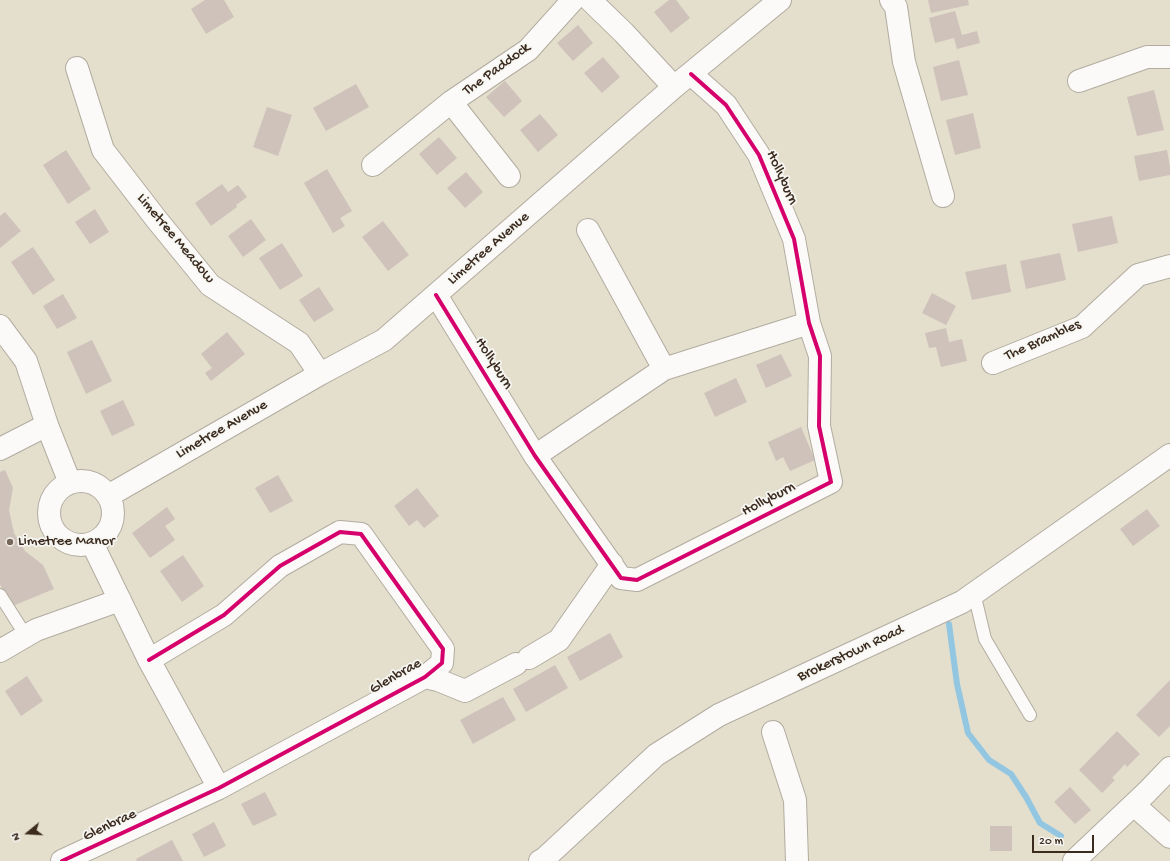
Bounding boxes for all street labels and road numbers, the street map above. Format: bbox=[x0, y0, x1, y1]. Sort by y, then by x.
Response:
street label: The Paddock bbox=[460, 40, 534, 100]
street label: Hollyburn bbox=[761, 148, 801, 208]
street label: Limetree Meadow bbox=[132, 190, 218, 288]
street label: Limetree Avenue bbox=[444, 209, 534, 289]
street label: The Brambles bbox=[1002, 316, 1084, 366]
street label: Hollyburn bbox=[470, 335, 516, 393]
street label: Limetree Avenue bbox=[173, 397, 271, 463]
street label: Hollyburn bbox=[739, 479, 799, 521]
street label: Brokerstown Road bbox=[795, 622, 907, 686]
street label: Glenbrae bbox=[367, 655, 425, 699]
street label: Glenbrae bbox=[80, 806, 140, 846]

